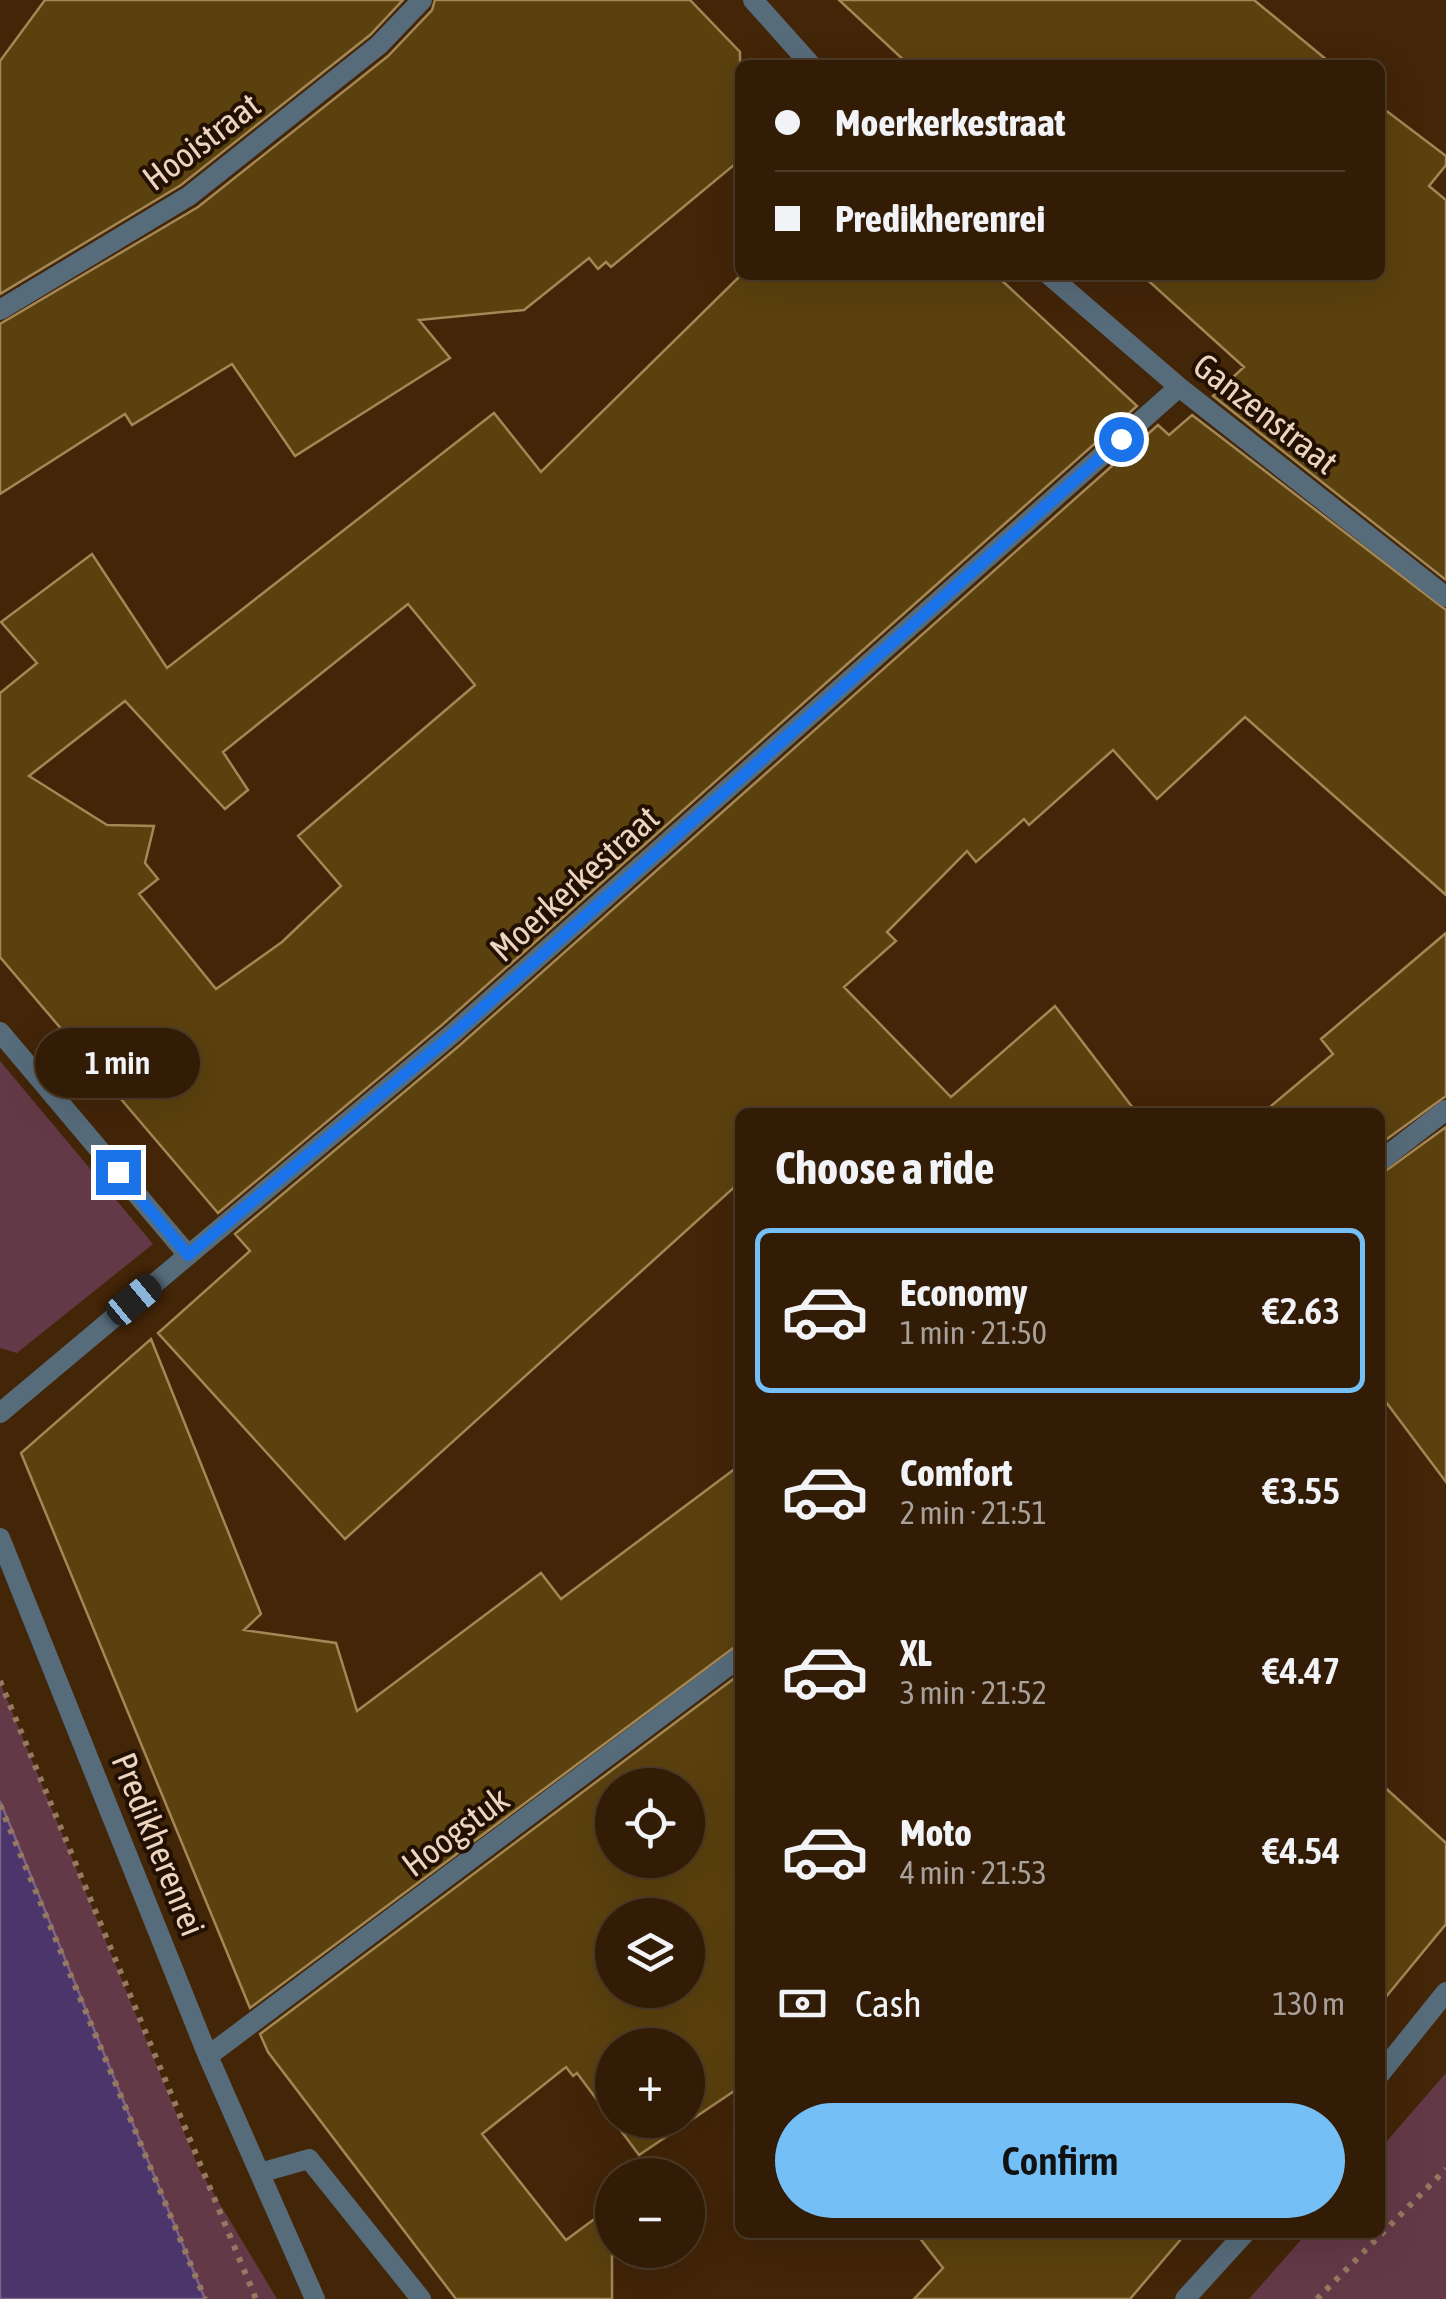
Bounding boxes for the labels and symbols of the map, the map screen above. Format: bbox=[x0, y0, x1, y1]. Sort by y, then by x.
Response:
street label: Hooistraat bbox=[135, 84, 267, 198]
street label: Ganzenstraat bbox=[1186, 344, 1346, 482]
route start bbox=[1099, 417, 1144, 462]
street label: Moerkerkestraat bbox=[482, 797, 666, 969]
callout: 1 min bbox=[36, 1027, 200, 1097]
route end bbox=[96, 1150, 141, 1195]
car bbox=[101, 1269, 167, 1331]
street label: Predikherenrei bbox=[104, 1747, 214, 1941]
street label: Hoogstuk bbox=[394, 1778, 516, 1884]

